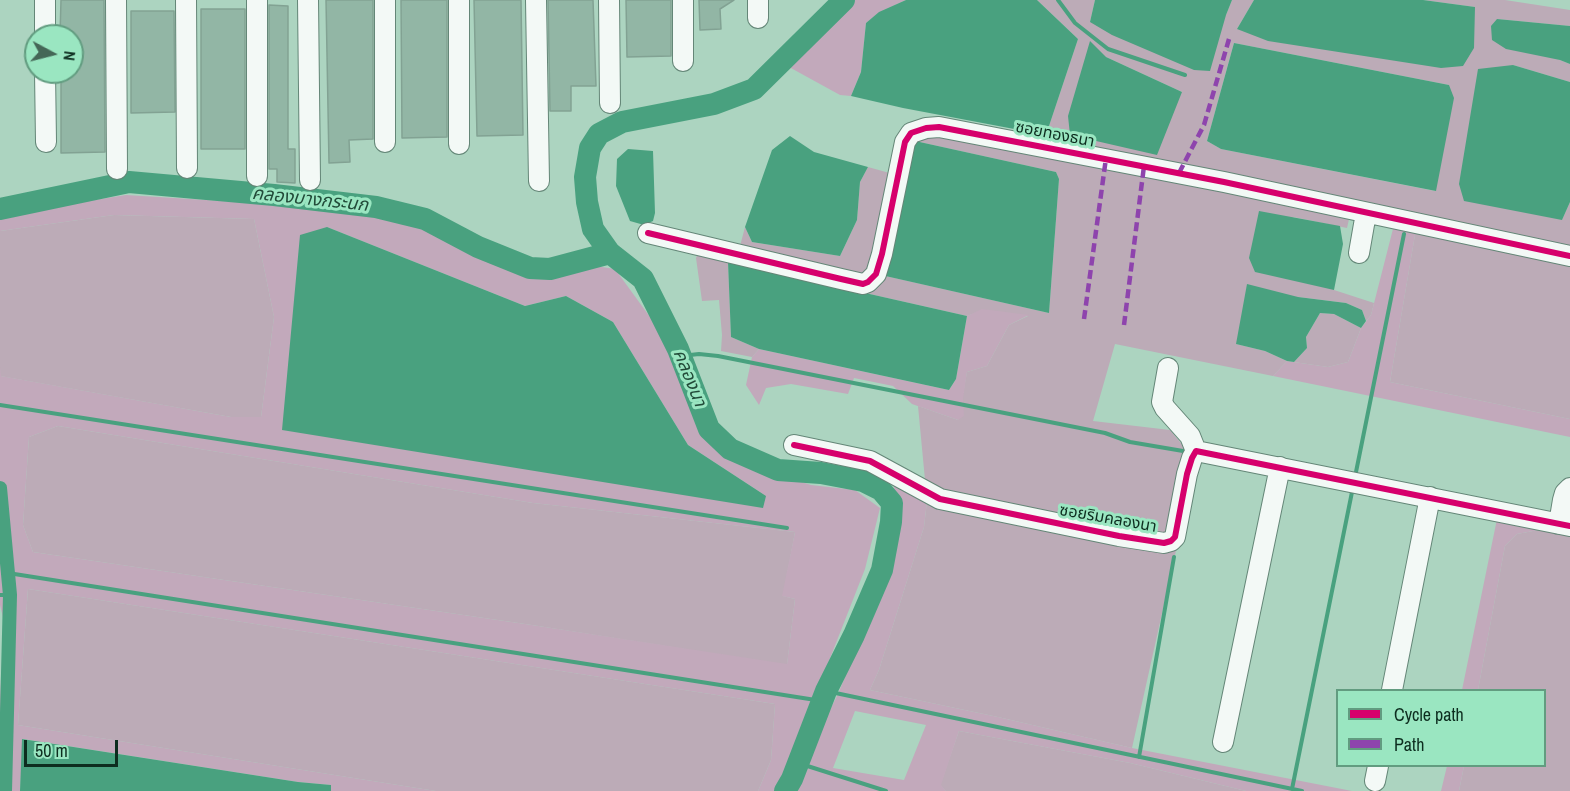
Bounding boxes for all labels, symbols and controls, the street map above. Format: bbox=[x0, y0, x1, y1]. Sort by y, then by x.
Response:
north arrow bbox=[24, 24, 84, 84]
text: N bbox=[58, 50, 81, 62]
street label: ซอยทองธนา bbox=[1014, 118, 1096, 152]
water label: คลองบางกระนก bbox=[251, 183, 369, 217]
water label: คลองนา bbox=[668, 346, 710, 410]
street label: ซอยริมคลองนา bbox=[1058, 501, 1158, 537]
legend bbox=[1336, 689, 1546, 767]
text: Cycle path bbox=[1394, 702, 1464, 727]
scale bar bbox=[27, 728, 122, 766]
text: Path bbox=[1394, 732, 1424, 757]
text: 50 m bbox=[35, 738, 68, 763]

